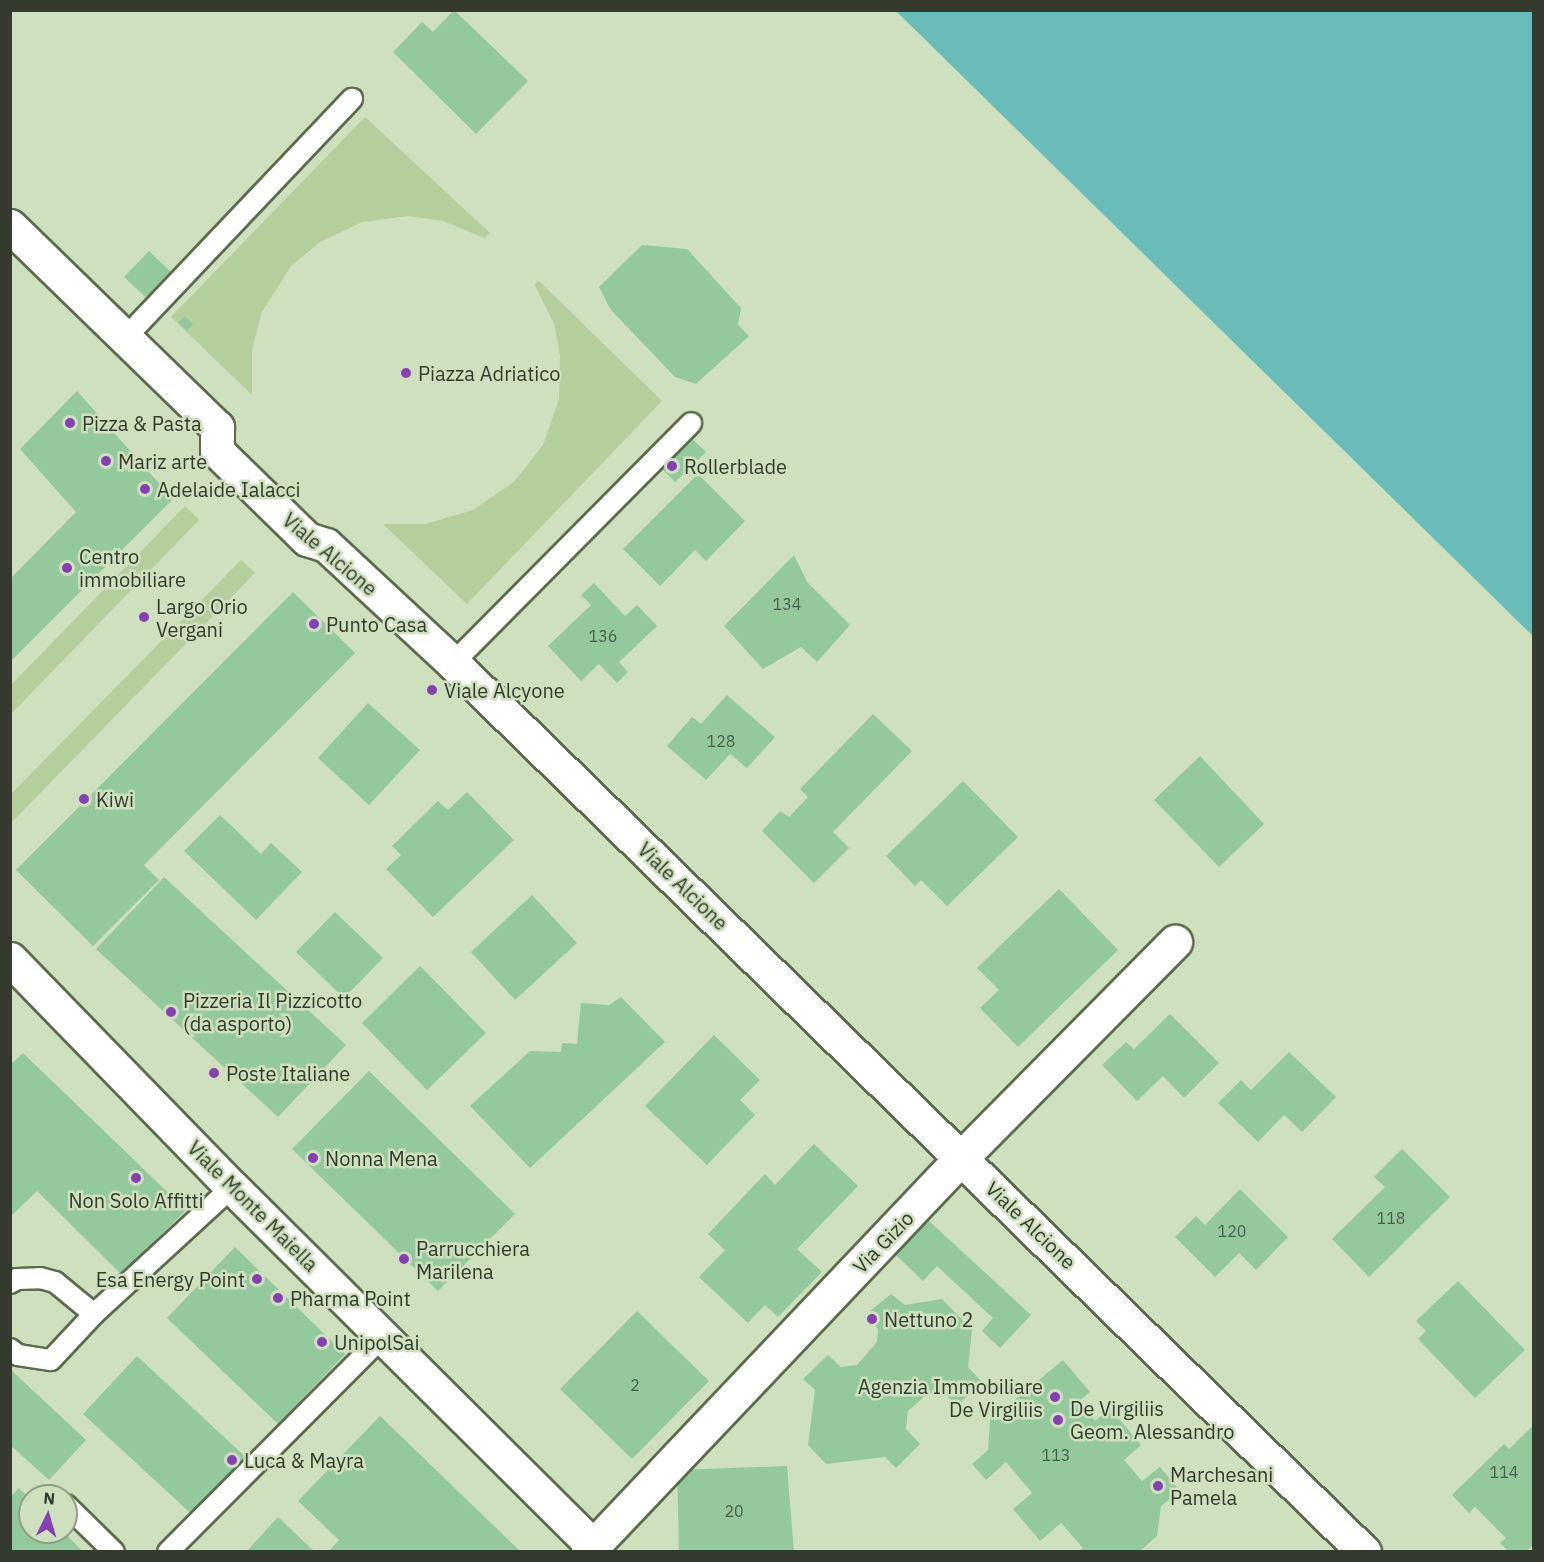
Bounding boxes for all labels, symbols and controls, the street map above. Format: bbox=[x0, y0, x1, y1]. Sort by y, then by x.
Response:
place label: Piazza Adriatico bbox=[418, 361, 560, 385]
marker: Piazza Adriatico bbox=[399, 366, 413, 380]
place label: Pizza & Pasta bbox=[82, 411, 202, 435]
marker: Pizza & Pasta bbox=[63, 416, 77, 430]
place label: Mariz arte bbox=[118, 449, 207, 473]
marker: Mariz arte bbox=[99, 454, 113, 468]
place label: Rollerblade bbox=[684, 454, 787, 478]
marker: Rollerblade bbox=[665, 459, 679, 473]
place label: Adelaide Ialacci bbox=[157, 477, 301, 501]
marker: Adelaide Ialacci bbox=[138, 482, 152, 496]
street label: Viale Alcione bbox=[278, 508, 382, 600]
place label: Centro immobiliare bbox=[79, 544, 186, 591]
marker: Centro immobiliare bbox=[60, 561, 74, 575]
place label: Largo Orio Vergani bbox=[156, 594, 248, 641]
house number: 134 bbox=[773, 594, 801, 614]
marker: Largo Orio Vergani bbox=[137, 610, 151, 624]
place label: Punto Casa bbox=[326, 612, 427, 636]
marker: Punto Casa bbox=[307, 617, 321, 631]
house number: 136 bbox=[589, 626, 617, 646]
place label: Viale Alcyone bbox=[444, 678, 565, 702]
marker: Viale Alcyone bbox=[425, 683, 439, 697]
house number: 128 bbox=[707, 731, 735, 751]
place label: Kiwi bbox=[96, 787, 134, 811]
marker: Kiwi bbox=[77, 792, 91, 806]
street label: Viale Alcione bbox=[633, 837, 733, 935]
place label: Pizzeria Il Pizzicotto (da asporto) bbox=[183, 988, 362, 1035]
marker: Pizzeria Il Pizzicotto (da asporto) bbox=[164, 1005, 178, 1019]
place label: Poste Italiane bbox=[226, 1061, 350, 1085]
marker: Poste Italiane bbox=[207, 1066, 221, 1080]
street label: Viale Monte Maiella bbox=[183, 1136, 323, 1276]
place label: Nonna Mena bbox=[325, 1146, 438, 1170]
marker: Nonna Mena bbox=[306, 1151, 320, 1165]
marker: Non Solo Affitti bbox=[129, 1171, 143, 1185]
street label: Viale Alcione bbox=[981, 1176, 1081, 1274]
place label: Non Solo Affitti bbox=[68, 1188, 204, 1212]
street label: Via Gizio bbox=[848, 1206, 918, 1278]
house number: 118 bbox=[1377, 1208, 1405, 1228]
house number: 120 bbox=[1218, 1221, 1246, 1241]
place label: Parrucchiera Marilena bbox=[416, 1236, 530, 1283]
marker: Parrucchiera Marilena bbox=[397, 1252, 411, 1266]
place label: Esa Energy Point bbox=[96, 1267, 245, 1291]
marker: Esa Energy Point bbox=[250, 1272, 264, 1286]
place label: Pharma Point bbox=[290, 1286, 411, 1310]
marker: Pharma Point bbox=[271, 1291, 285, 1305]
place label: Nettuno 2 bbox=[884, 1307, 974, 1331]
marker: Nettuno 2 bbox=[865, 1312, 879, 1326]
place label: UnipolSai bbox=[334, 1330, 419, 1354]
marker: UnipolSai bbox=[315, 1335, 329, 1349]
place label: Agenzia Immobiliare De Virgiliis bbox=[858, 1374, 1043, 1421]
house number: 2 bbox=[630, 1375, 640, 1395]
marker: Agenzia Immobiliare De Virgiliis bbox=[1048, 1390, 1062, 1404]
place label: De Virgiliis Geom. Alessandro bbox=[1070, 1396, 1234, 1443]
marker: De Virgiliis Geom. Alessandro bbox=[1051, 1413, 1065, 1427]
house number: 113 bbox=[1042, 1445, 1070, 1465]
place label: Luca & Mayra bbox=[244, 1448, 364, 1472]
marker: Luca & Mayra bbox=[225, 1453, 239, 1467]
place label: Marchesani Pamela bbox=[1170, 1462, 1273, 1509]
house number: 114 bbox=[1490, 1462, 1518, 1482]
marker: Marchesani Pamela bbox=[1151, 1479, 1165, 1493]
north arrow bbox=[18, 1484, 78, 1544]
text: N bbox=[43, 1488, 56, 1509]
house number: 20 bbox=[724, 1501, 744, 1521]

